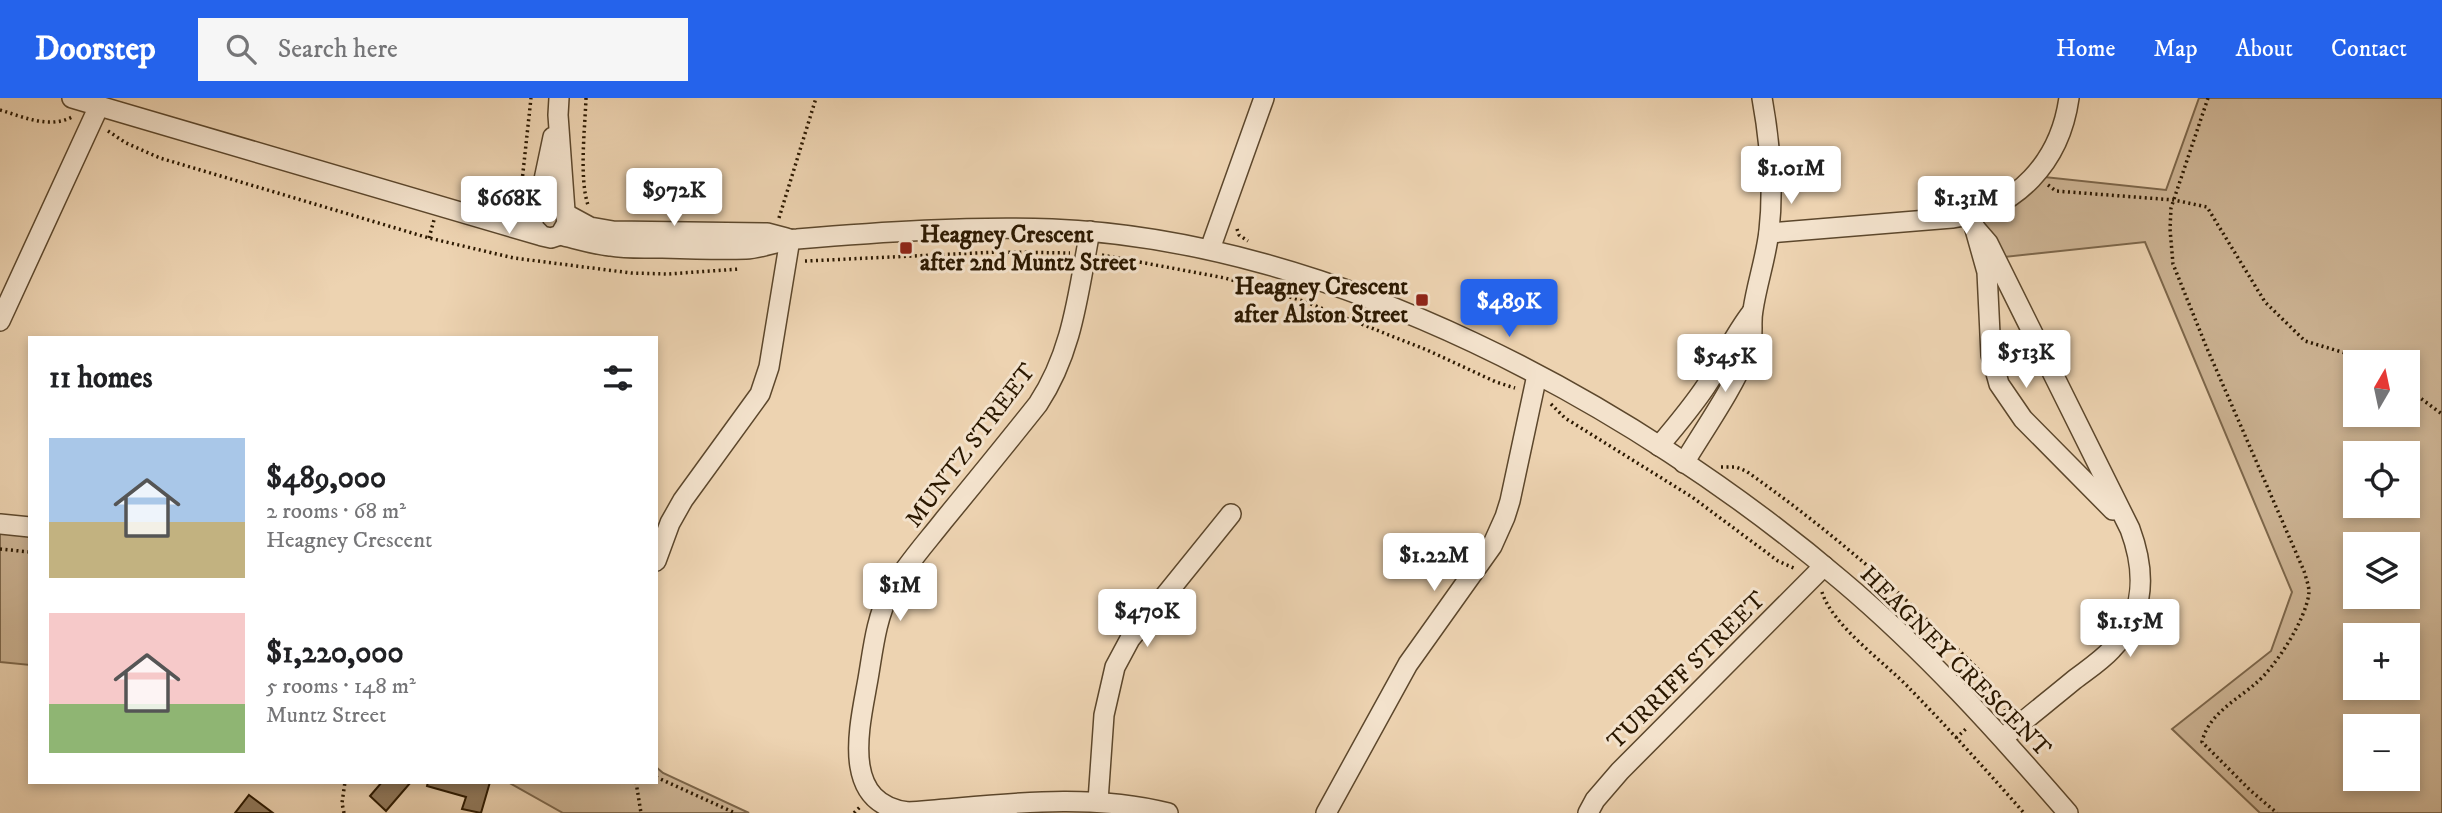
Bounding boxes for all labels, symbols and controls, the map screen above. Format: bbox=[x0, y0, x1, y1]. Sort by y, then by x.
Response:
search box bbox=[198, 18, 688, 81]
text: Doorstep bbox=[35, 29, 156, 70]
icon: search bbox=[222, 30, 260, 68]
text: Search here bbox=[278, 33, 398, 66]
text: Home bbox=[2056, 34, 2115, 64]
text: Map bbox=[2153, 34, 2198, 64]
text: About bbox=[2236, 34, 2293, 64]
text: Contact bbox=[2331, 34, 2407, 64]
pin: $1.01M bbox=[1734, 146, 1848, 206]
text: $1.01M bbox=[1757, 154, 1825, 183]
pin: $972K bbox=[625, 169, 723, 228]
pin: $668K bbox=[460, 176, 558, 236]
text: $972K bbox=[642, 176, 706, 205]
pin: $1.31M bbox=[1909, 176, 2023, 236]
text: $668K bbox=[477, 184, 541, 213]
text: $1.31M bbox=[1934, 184, 1998, 213]
place label: Heagney Crescent after 2nd Muntz Street bbox=[920, 220, 1137, 278]
marker: Heagney Crescent after 2nd Muntz Street bbox=[898, 240, 914, 256]
place label: Heagney Crescent after Alston Street bbox=[1234, 272, 1408, 330]
pin: $489K bbox=[1460, 280, 1558, 339]
text: $489K bbox=[1477, 287, 1541, 316]
marker: Heagney Crescent after Alston Street bbox=[1414, 292, 1430, 308]
pin: $513K bbox=[1977, 330, 2075, 390]
pin: $545K bbox=[1676, 334, 1774, 394]
text: $513K bbox=[1997, 338, 2055, 367]
text: $545K bbox=[1693, 342, 1757, 371]
north arrow bbox=[2343, 350, 2420, 427]
map controls bbox=[2343, 350, 2420, 791]
street label: MUNTZ STREET bbox=[899, 358, 1042, 534]
icon: filters bbox=[599, 359, 637, 397]
text: 11 homes bbox=[49, 360, 153, 397]
button: locate bbox=[2343, 441, 2420, 518]
text: $489,000 bbox=[266, 460, 386, 497]
icon: home bbox=[105, 466, 189, 550]
text: 2 rooms · 68 m² bbox=[266, 497, 406, 526]
text: Heagney Crescent bbox=[266, 526, 432, 555]
button: layers bbox=[2343, 532, 2420, 609]
pin: $1.22M bbox=[1377, 533, 1491, 593]
text: $1.22M bbox=[1399, 541, 1469, 570]
street label: HEAGNEY CRESCENT bbox=[1853, 560, 2057, 764]
pin: $1M bbox=[866, 564, 934, 623]
text: $1M bbox=[879, 571, 921, 600]
street label: TURRIFF STREET bbox=[1601, 585, 1772, 756]
pin: $470K bbox=[1098, 589, 1196, 649]
text: $470K bbox=[1114, 597, 1180, 626]
pin: $1.15M bbox=[2073, 600, 2187, 659]
text: $1.15M bbox=[2096, 607, 2164, 636]
button: + bbox=[2343, 623, 2420, 700]
text: $1,220,000 bbox=[266, 635, 404, 672]
icon: home bbox=[105, 641, 189, 725]
text: 5 rooms · 148 m² bbox=[266, 672, 416, 701]
text: Muntz Street bbox=[266, 701, 386, 730]
button: − bbox=[2343, 714, 2420, 791]

